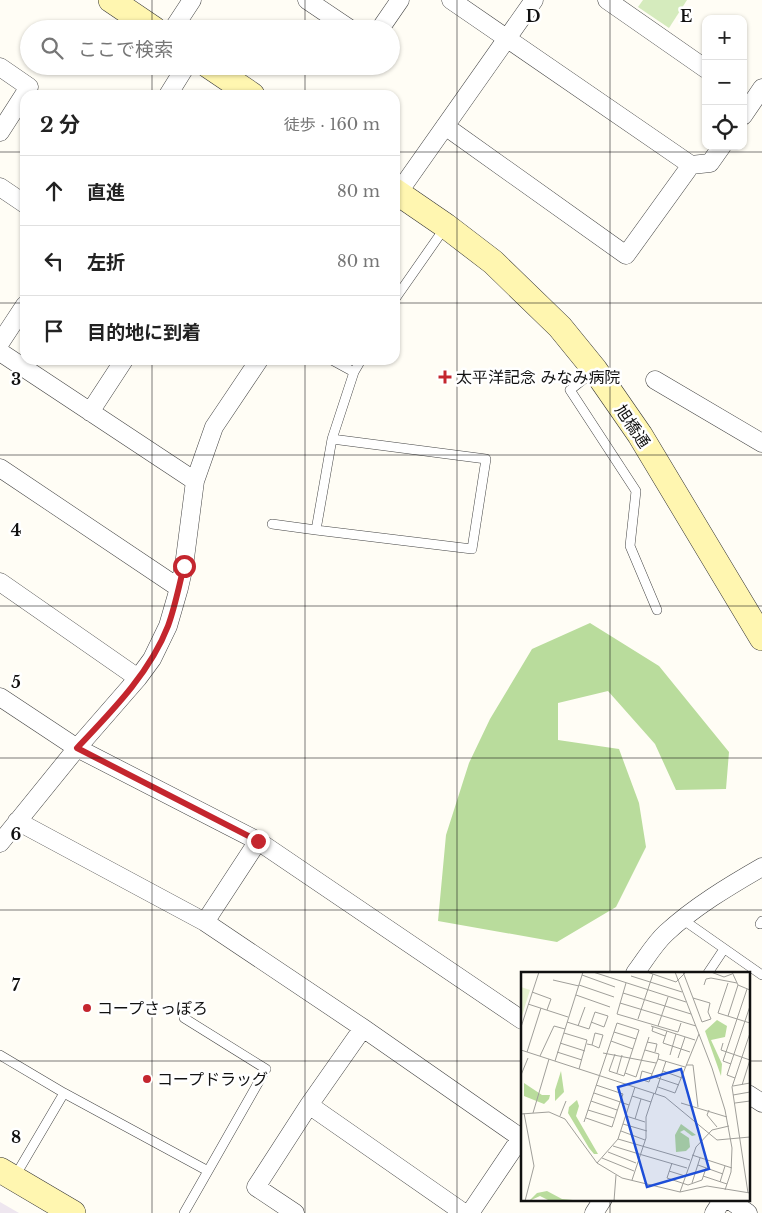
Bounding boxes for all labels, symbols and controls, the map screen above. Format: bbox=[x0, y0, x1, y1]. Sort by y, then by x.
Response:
text: D bbox=[526, 6, 540, 26]
text: E bbox=[680, 6, 692, 26]
map controls bbox=[702, 15, 747, 150]
button: + bbox=[702, 15, 747, 60]
search box bbox=[20, 20, 400, 75]
icon: search bbox=[38, 34, 66, 62]
text: ここで検索 bbox=[78, 38, 173, 61]
button: − bbox=[702, 60, 747, 105]
button: locate bbox=[702, 105, 747, 150]
text: 2 分 bbox=[40, 112, 80, 138]
text: 徒歩 · 160 m bbox=[284, 114, 380, 134]
icon: ahead bbox=[40, 177, 68, 205]
text: 直進 bbox=[87, 181, 125, 204]
text: 80 m bbox=[337, 181, 380, 201]
icon: left bbox=[40, 247, 68, 275]
text: 左折 bbox=[87, 251, 125, 274]
text: 80 m bbox=[337, 251, 380, 271]
icon: arrive bbox=[40, 317, 68, 345]
text: 目的地に到着 bbox=[87, 321, 201, 344]
place label: 太平洋記念 みなみ病院 bbox=[456, 367, 621, 387]
text: 3 bbox=[11, 369, 21, 389]
marker: 太平洋記念 みなみ病院 bbox=[438, 370, 452, 384]
street label: 旭橋通 bbox=[611, 401, 655, 451]
text: 4 bbox=[11, 520, 21, 540]
route start bbox=[173, 555, 196, 578]
text: 5 bbox=[11, 672, 21, 692]
text: 6 bbox=[11, 824, 22, 844]
route end bbox=[247, 830, 270, 853]
inset map bbox=[521, 972, 750, 1200]
text: 7 bbox=[12, 975, 21, 995]
place label: コープさっぽろ bbox=[97, 998, 208, 1018]
marker: コープさっぽろ bbox=[81, 1002, 93, 1014]
place label: コープドラッグ bbox=[157, 1069, 268, 1089]
marker: コープドラッグ bbox=[141, 1073, 153, 1085]
text: 8 bbox=[11, 1127, 21, 1147]

